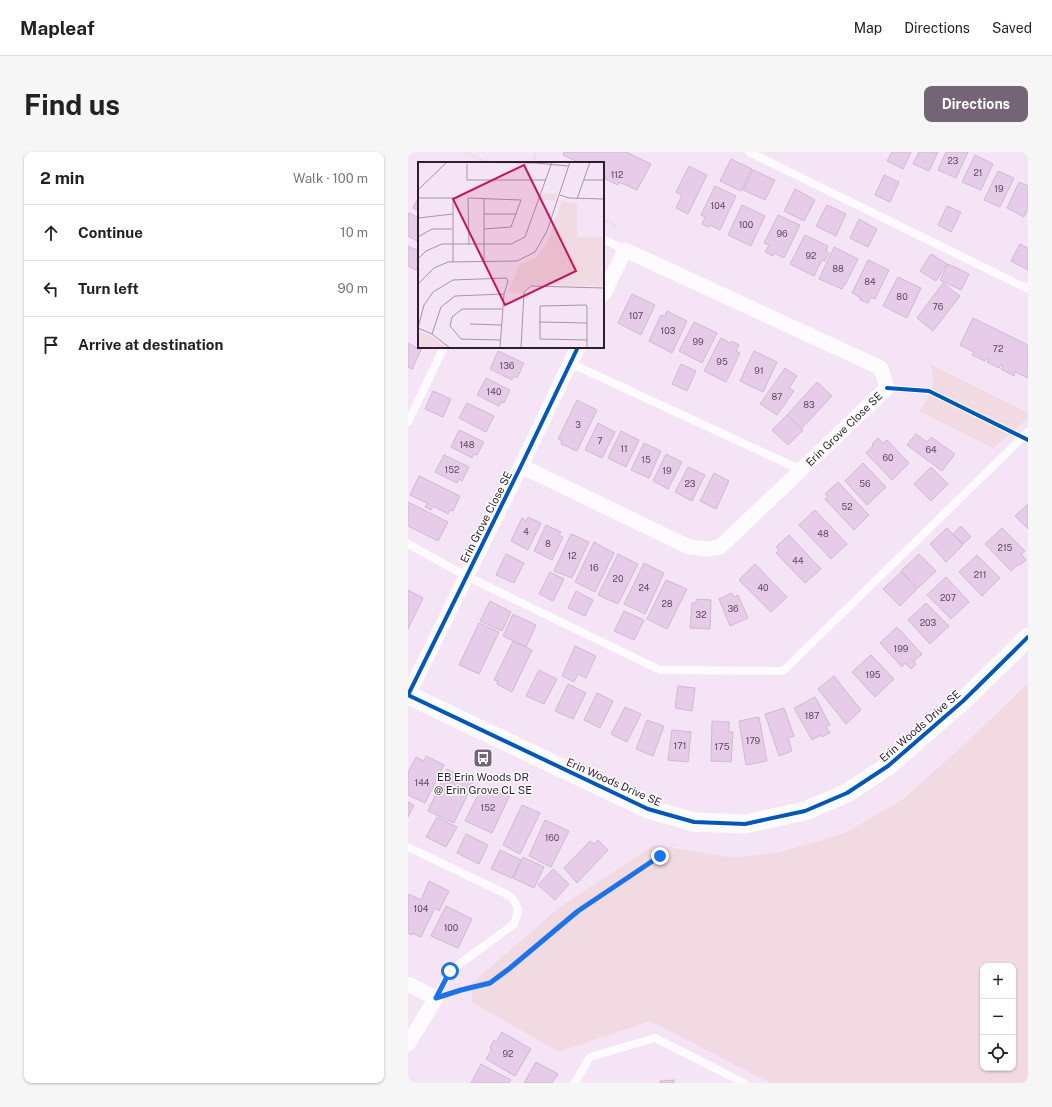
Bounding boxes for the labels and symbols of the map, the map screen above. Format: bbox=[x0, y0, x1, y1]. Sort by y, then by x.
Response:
house number: 23 bbox=[947, 155, 959, 166]
inset map bbox=[418, 162, 604, 348]
house number: 21 bbox=[973, 167, 983, 178]
house number: 112 bbox=[611, 169, 623, 180]
house number: 19 bbox=[994, 183, 1004, 194]
house number: 104 bbox=[711, 200, 726, 211]
house number: 100 bbox=[739, 219, 754, 230]
house number: 96 bbox=[776, 228, 788, 239]
house number: 92 bbox=[806, 250, 816, 261]
house number: 88 bbox=[832, 263, 844, 274]
house number: 84 bbox=[864, 276, 876, 287]
house number: 80 bbox=[896, 291, 908, 302]
house number: 76 bbox=[933, 301, 944, 312]
house number: 107 bbox=[629, 310, 643, 321]
house number: 103 bbox=[661, 325, 676, 336]
house number: 99 bbox=[692, 336, 704, 347]
house number: 72 bbox=[993, 343, 1003, 354]
house number: 95 bbox=[716, 356, 728, 367]
house number: 136 bbox=[500, 360, 515, 371]
house number: 91 bbox=[754, 365, 764, 376]
house number: 140 bbox=[487, 386, 502, 397]
street label: Erin Grove Close SE bbox=[804, 390, 885, 468]
house number: 87 bbox=[771, 391, 783, 402]
house number: 83 bbox=[803, 399, 815, 410]
house number: 3 bbox=[575, 419, 581, 430]
house number: 7 bbox=[597, 435, 603, 446]
house number: 148 bbox=[459, 439, 475, 450]
house number: 11 bbox=[620, 443, 628, 454]
house number: 64 bbox=[925, 444, 937, 455]
house number: 60 bbox=[882, 452, 894, 463]
house number: 15 bbox=[641, 454, 651, 465]
house number: 152 bbox=[445, 464, 459, 475]
house number: 19 bbox=[662, 465, 672, 476]
street label: Erin Grove Close SE bbox=[458, 469, 514, 565]
house number: 23 bbox=[684, 478, 696, 489]
house number: 56 bbox=[859, 478, 871, 489]
house number: 52 bbox=[841, 501, 853, 512]
house number: 4 bbox=[523, 526, 529, 537]
house number: 48 bbox=[817, 528, 829, 539]
house number: 8 bbox=[545, 538, 551, 549]
house number: 215 bbox=[998, 542, 1013, 553]
house number: 12 bbox=[567, 550, 577, 561]
house number: 44 bbox=[792, 555, 804, 566]
house number: 16 bbox=[589, 562, 599, 573]
house number: 211 bbox=[974, 569, 986, 580]
house number: 20 bbox=[613, 573, 624, 584]
house number: 24 bbox=[638, 582, 650, 593]
house number: 40 bbox=[757, 582, 769, 593]
house number: 207 bbox=[940, 592, 956, 603]
house number: 28 bbox=[661, 598, 673, 609]
house number: 36 bbox=[727, 603, 739, 614]
house number: 32 bbox=[695, 609, 707, 620]
house number: 203 bbox=[920, 617, 937, 628]
house number: 199 bbox=[894, 643, 909, 654]
house number: 195 bbox=[865, 669, 881, 680]
street label: Erin Woods Drive SE bbox=[877, 688, 963, 764]
house number: 187 bbox=[805, 710, 819, 721]
house number: 179 bbox=[746, 735, 761, 746]
house number: 171 bbox=[674, 740, 686, 751]
house number: 175 bbox=[715, 741, 730, 752]
bus stop icon: EB Erin Woods DR @ Erin Grove CL SE bbox=[472, 747, 494, 769]
street label: Erin Woods Drive SE bbox=[565, 756, 664, 808]
place label: EB Erin Woods DR @ Erin Grove CL SE bbox=[434, 771, 532, 796]
house number: 144 bbox=[415, 777, 430, 788]
house number: 152 bbox=[481, 802, 495, 813]
house number: 160 bbox=[545, 832, 560, 843]
route end bbox=[651, 847, 669, 865]
house number: 104 bbox=[414, 903, 429, 914]
house number: 100 bbox=[444, 922, 459, 933]
route start bbox=[441, 962, 459, 980]
house number: 92 bbox=[503, 1048, 513, 1059]

